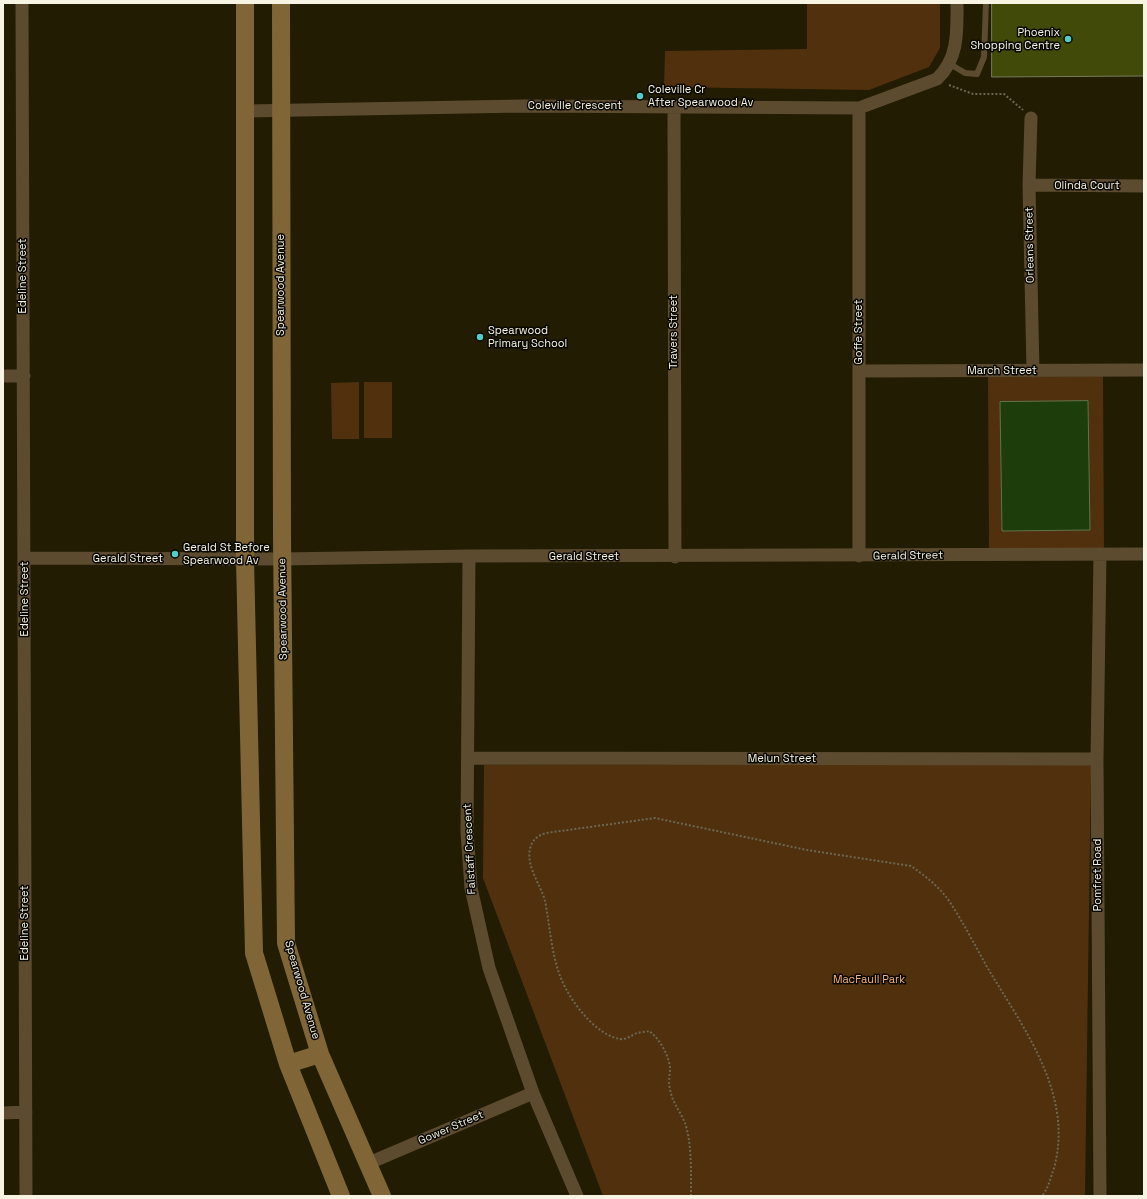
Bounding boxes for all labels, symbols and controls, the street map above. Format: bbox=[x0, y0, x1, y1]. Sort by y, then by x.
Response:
place label: Phoenix Shopping Centre bbox=[971, 26, 1060, 52]
marker: Phoenix Shopping Centre bbox=[1063, 34, 1073, 44]
place label: Coleville Cr After Spearwood Av bbox=[648, 83, 753, 109]
marker: Coleville Cr After Spearwood Av bbox=[635, 91, 645, 101]
street label: Coleville Crescent bbox=[528, 99, 622, 113]
street label: Olinda Court bbox=[1054, 179, 1120, 193]
street label: Orleans Street bbox=[1023, 207, 1037, 283]
street label: Spearwood Avenue bbox=[274, 234, 288, 336]
street label: Edeline Street bbox=[16, 239, 30, 313]
street label: Travers Street bbox=[667, 295, 681, 369]
street label: Goffe Street bbox=[852, 300, 866, 364]
place label: Spearwood Primary School bbox=[488, 324, 567, 350]
marker: Spearwood Primary School bbox=[475, 332, 485, 342]
street label: March Street bbox=[967, 364, 1037, 378]
place label: Gerald St Before Spearwood Av bbox=[183, 541, 270, 567]
marker: Gerald St Before Spearwood Av bbox=[170, 549, 180, 559]
street label: Gerald Street bbox=[873, 549, 943, 563]
street label: Gerald Street bbox=[549, 550, 619, 564]
street label: Gerald Street bbox=[93, 552, 163, 566]
street label: Spearwood Avenue bbox=[276, 558, 290, 660]
street label: Edeline Street bbox=[18, 562, 32, 636]
street label: Melun Street bbox=[748, 752, 816, 766]
street label: Falstaff Crescent bbox=[461, 803, 479, 895]
street label: Pomfret Road bbox=[1091, 839, 1105, 911]
street label: Edeline Street bbox=[18, 886, 32, 960]
street label: Spearwood Avenue bbox=[282, 939, 322, 1041]
park label: MacFaull Park bbox=[833, 973, 905, 987]
street label: Gower Street bbox=[416, 1108, 486, 1148]

